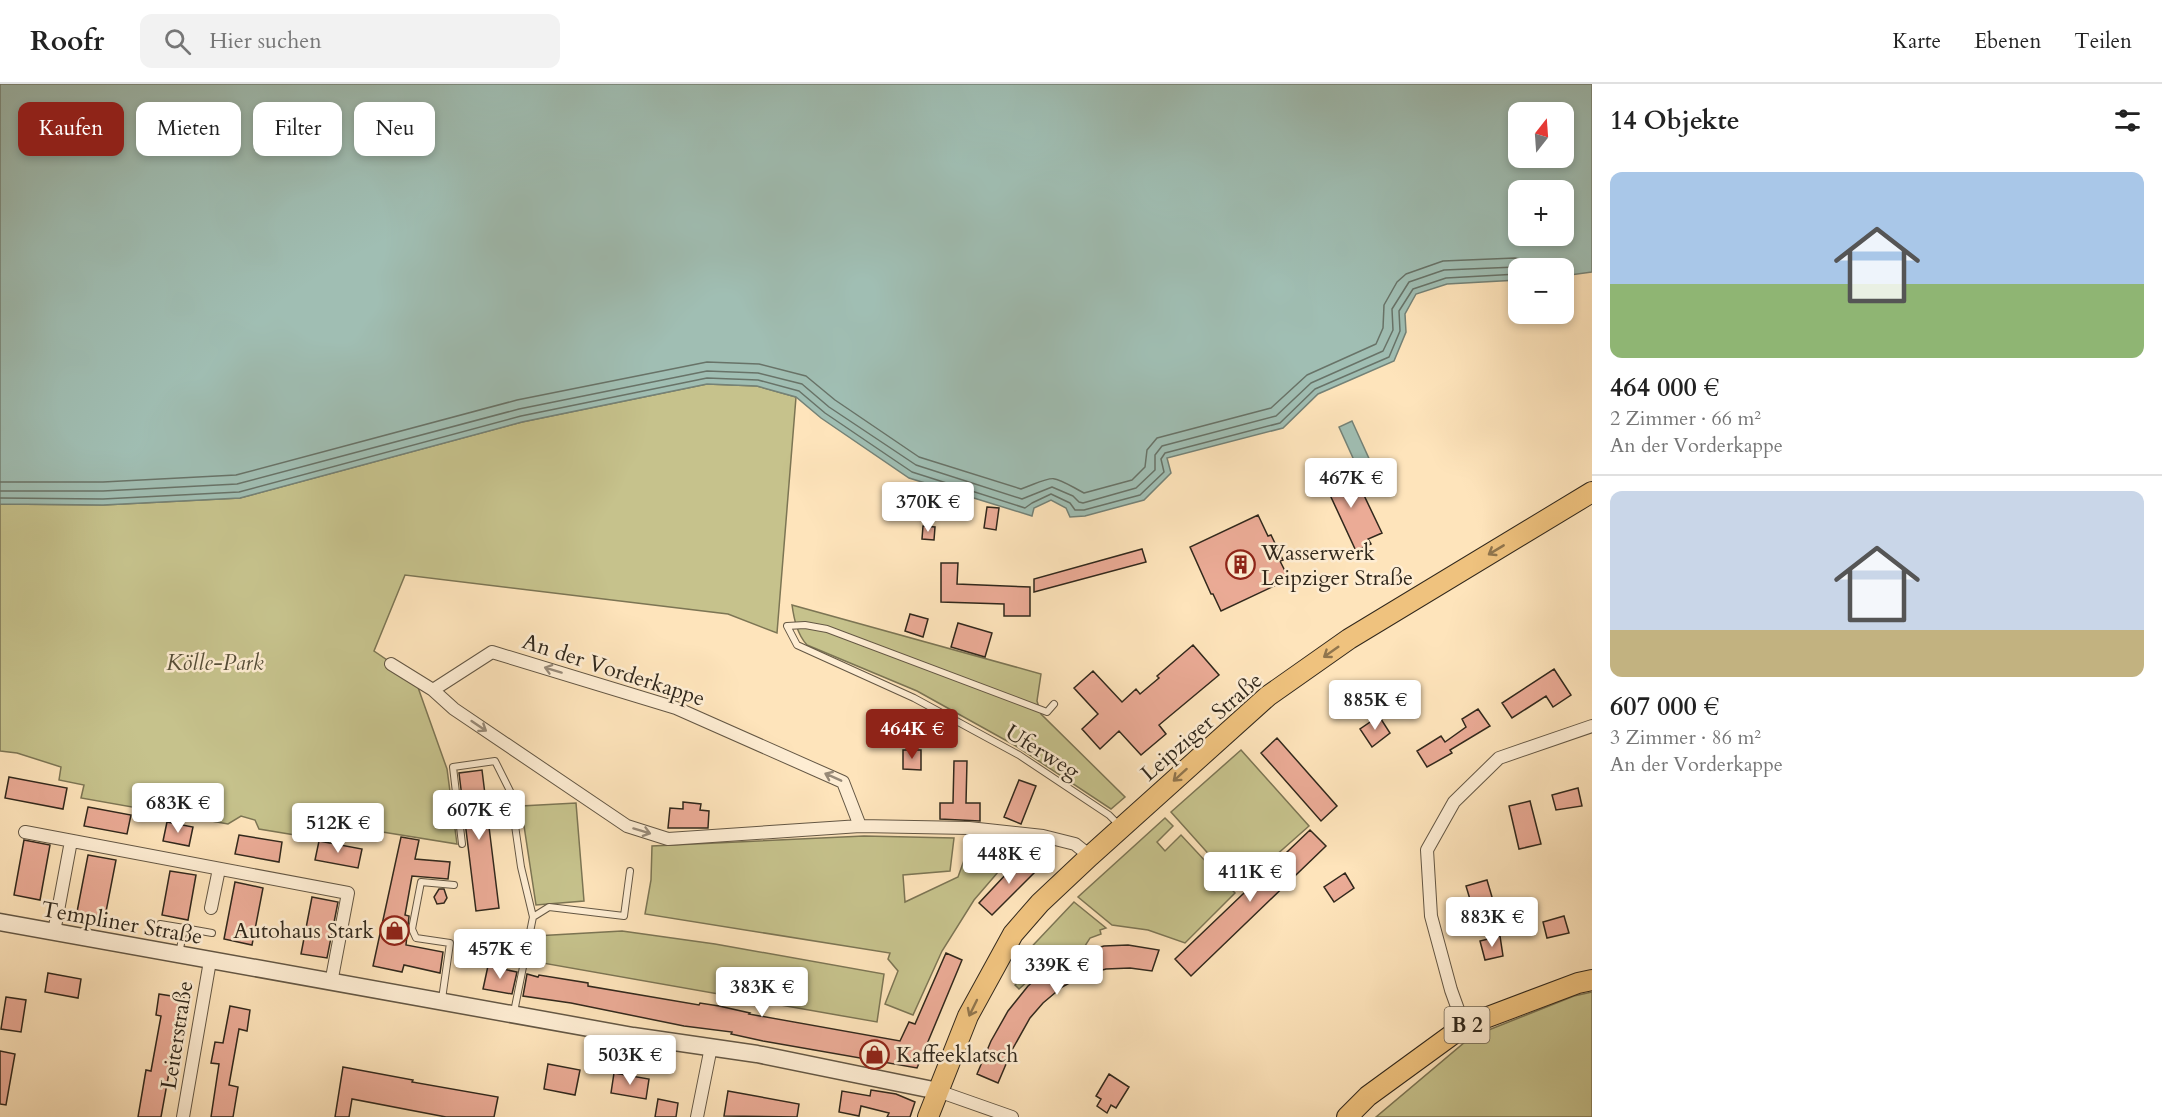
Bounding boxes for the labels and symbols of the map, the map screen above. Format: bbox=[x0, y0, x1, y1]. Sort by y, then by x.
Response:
north arrow bbox=[1508, 102, 1574, 168]
pin: 467K € bbox=[1302, 458, 1400, 509]
pin: 370K € bbox=[879, 482, 977, 533]
place label: Wasserwerk Leipziger Straße bbox=[1260, 538, 1413, 593]
one-way arrow bbox=[1488, 544, 1505, 556]
building icon: Wasserwerk Leipziger Straße bbox=[1224, 549, 1256, 581]
street label: An der Vorderkappe bbox=[519, 626, 709, 714]
one-way arrow bbox=[1323, 646, 1339, 658]
park label: Kölle-Park bbox=[166, 648, 264, 678]
one-way arrow bbox=[544, 664, 563, 675]
street label: Leipziger Straße bbox=[1134, 666, 1269, 788]
pin: 885K € bbox=[1326, 680, 1424, 731]
pin: 464K € bbox=[863, 709, 961, 760]
street label: Uferweg bbox=[999, 717, 1086, 787]
one-way arrow bbox=[470, 720, 486, 732]
one-way arrow bbox=[1173, 768, 1188, 782]
one-way arrow bbox=[824, 771, 843, 782]
pin: 683K € bbox=[129, 783, 227, 834]
pin: 607K € bbox=[430, 790, 528, 841]
pin: 512K € bbox=[289, 803, 387, 854]
one-way arrow bbox=[632, 826, 651, 837]
pin: 448K € bbox=[960, 834, 1058, 885]
pin: 411K € bbox=[1201, 852, 1299, 903]
street label: Templiner Straße bbox=[39, 894, 205, 952]
pin: 883K € bbox=[1443, 897, 1541, 948]
shop icon: Autohaus Stark bbox=[379, 914, 411, 946]
place label: Autohaus Stark bbox=[233, 916, 374, 946]
pin: 457K € bbox=[451, 929, 549, 980]
pin: 339K € bbox=[1008, 945, 1106, 996]
pin: 383K € bbox=[713, 967, 811, 1018]
street label: Leiterstraße bbox=[154, 979, 200, 1092]
one-way arrow bbox=[966, 999, 978, 1017]
road number: B 2 bbox=[1444, 1007, 1490, 1043]
pin: 503K € bbox=[581, 1035, 679, 1086]
shop icon: Kaffeeklatsch bbox=[859, 1038, 891, 1070]
place label: Kaffeeklatsch bbox=[896, 1040, 1018, 1070]

